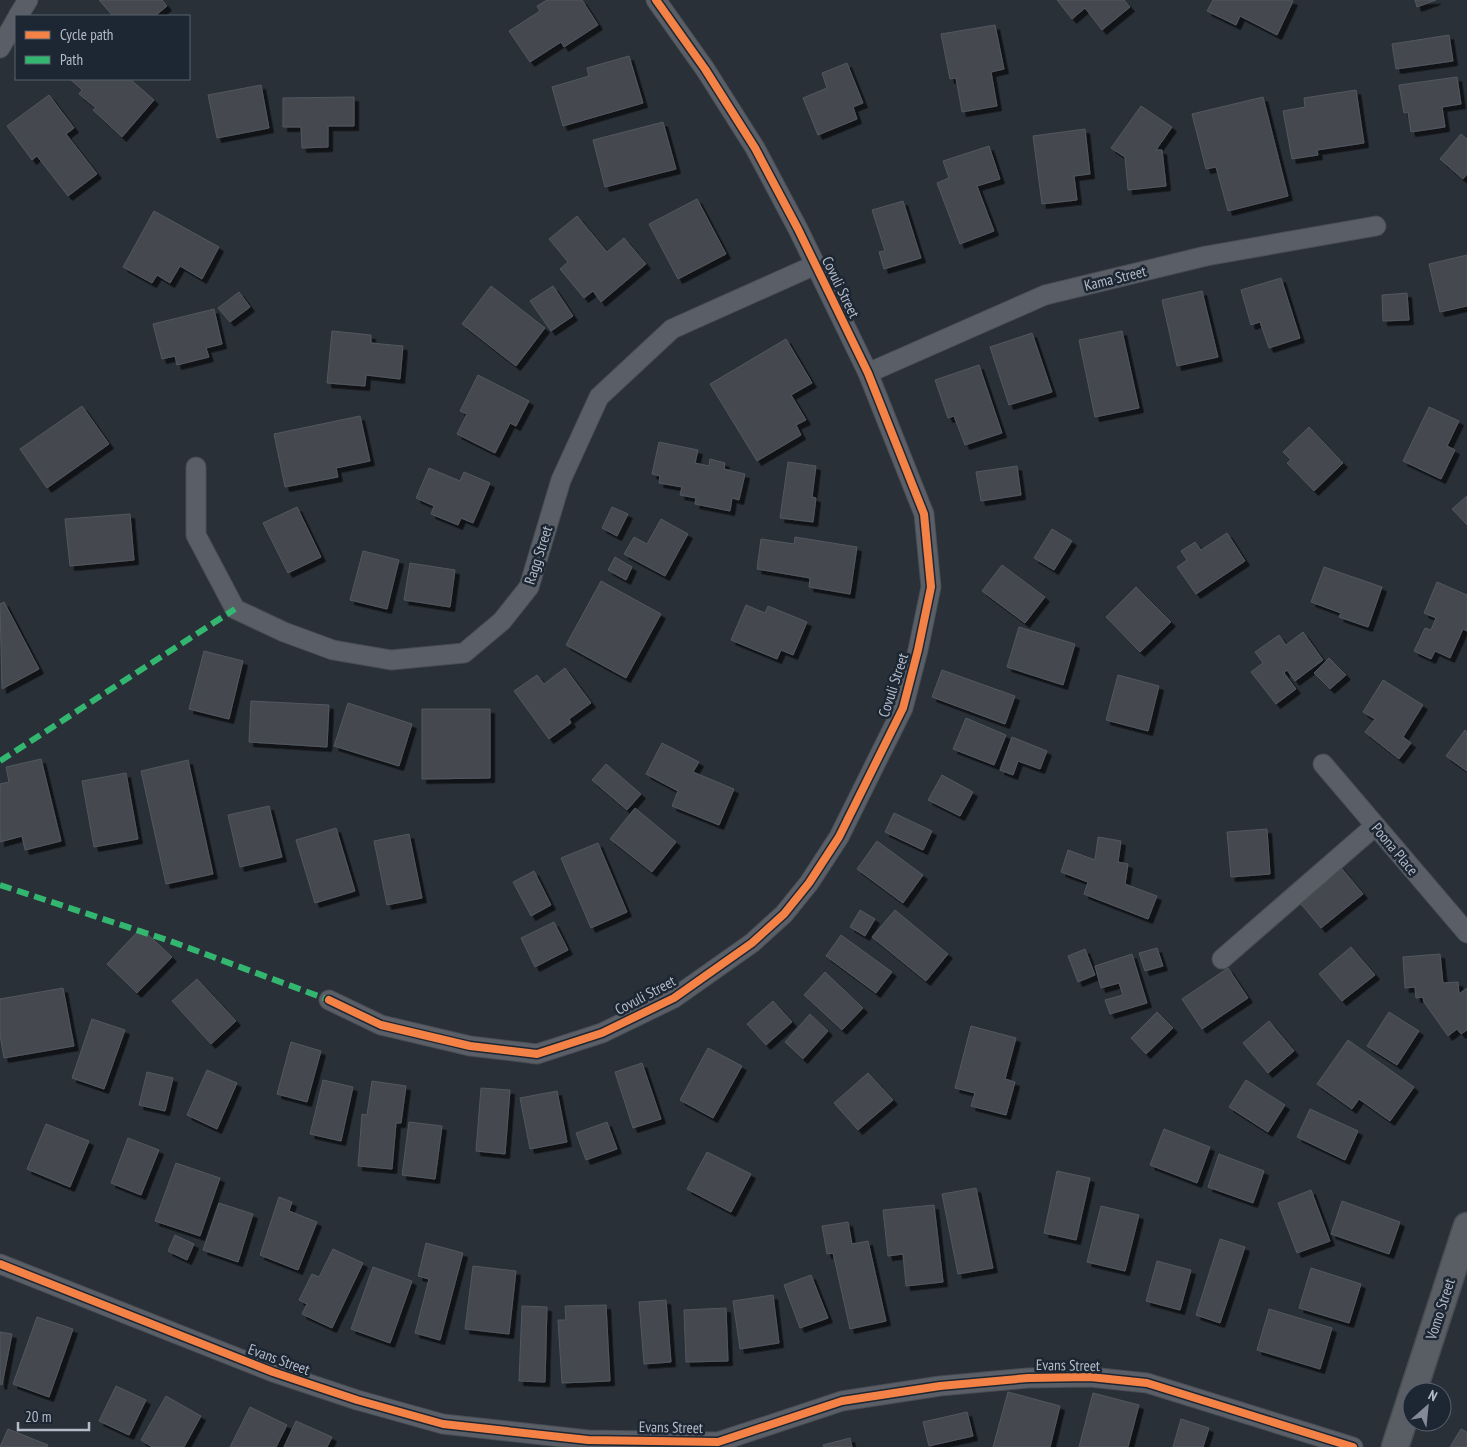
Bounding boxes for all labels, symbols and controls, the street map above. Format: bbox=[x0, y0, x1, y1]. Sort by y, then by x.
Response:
legend bbox=[15, 15, 190, 80]
text: Cycle path bbox=[60, 25, 113, 44]
text: Path bbox=[60, 50, 83, 69]
street label: Covuli Street bbox=[818, 253, 864, 321]
street label: Kama Street bbox=[1082, 261, 1148, 295]
street label: Ragg Street bbox=[520, 523, 556, 587]
street label: Covuli Street bbox=[874, 651, 912, 719]
street label: Poona Place bbox=[1368, 819, 1422, 879]
street label: Covuli Street bbox=[611, 971, 679, 1019]
street label: Vomo Street bbox=[1421, 1276, 1459, 1343]
street label: Evans Street bbox=[246, 1339, 312, 1379]
street label: Evans Street bbox=[1036, 1355, 1100, 1375]
north arrow bbox=[1402, 1382, 1452, 1432]
text: N bbox=[1425, 1386, 1440, 1405]
scale bar bbox=[18, 1400, 89, 1432]
text: 20 m bbox=[25, 1407, 51, 1426]
street label: Evans Street bbox=[639, 1417, 703, 1437]

